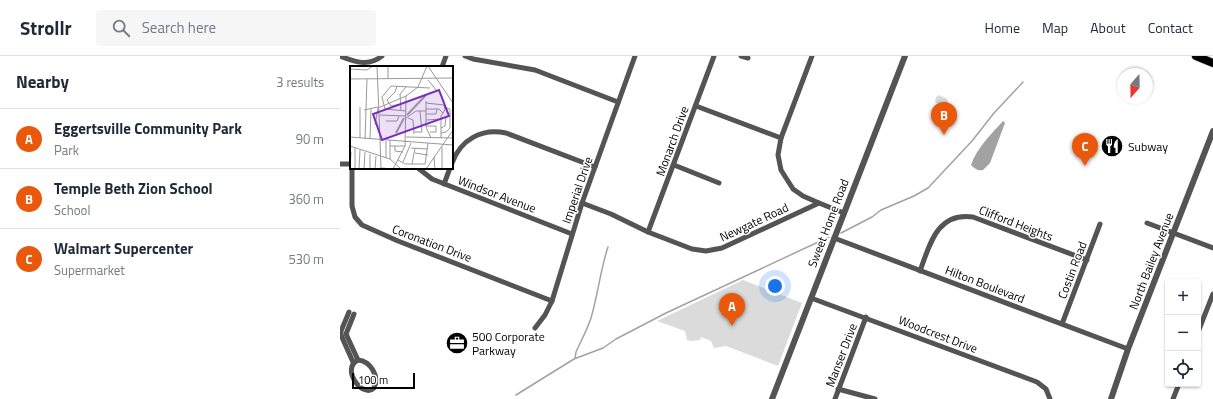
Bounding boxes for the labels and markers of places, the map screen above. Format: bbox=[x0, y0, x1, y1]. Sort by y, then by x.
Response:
pin: B bbox=[931, 102, 957, 135]
pin: C bbox=[1072, 133, 1098, 166]
restaurant icon: Subway bbox=[1099, 133, 1125, 159]
place label: Subway bbox=[1128, 137, 1168, 156]
pin: A bbox=[719, 293, 745, 326]
place label: 500 Corporate Parkway bbox=[472, 327, 545, 360]
office icon: 500 Corporate Parkway bbox=[444, 330, 470, 356]

